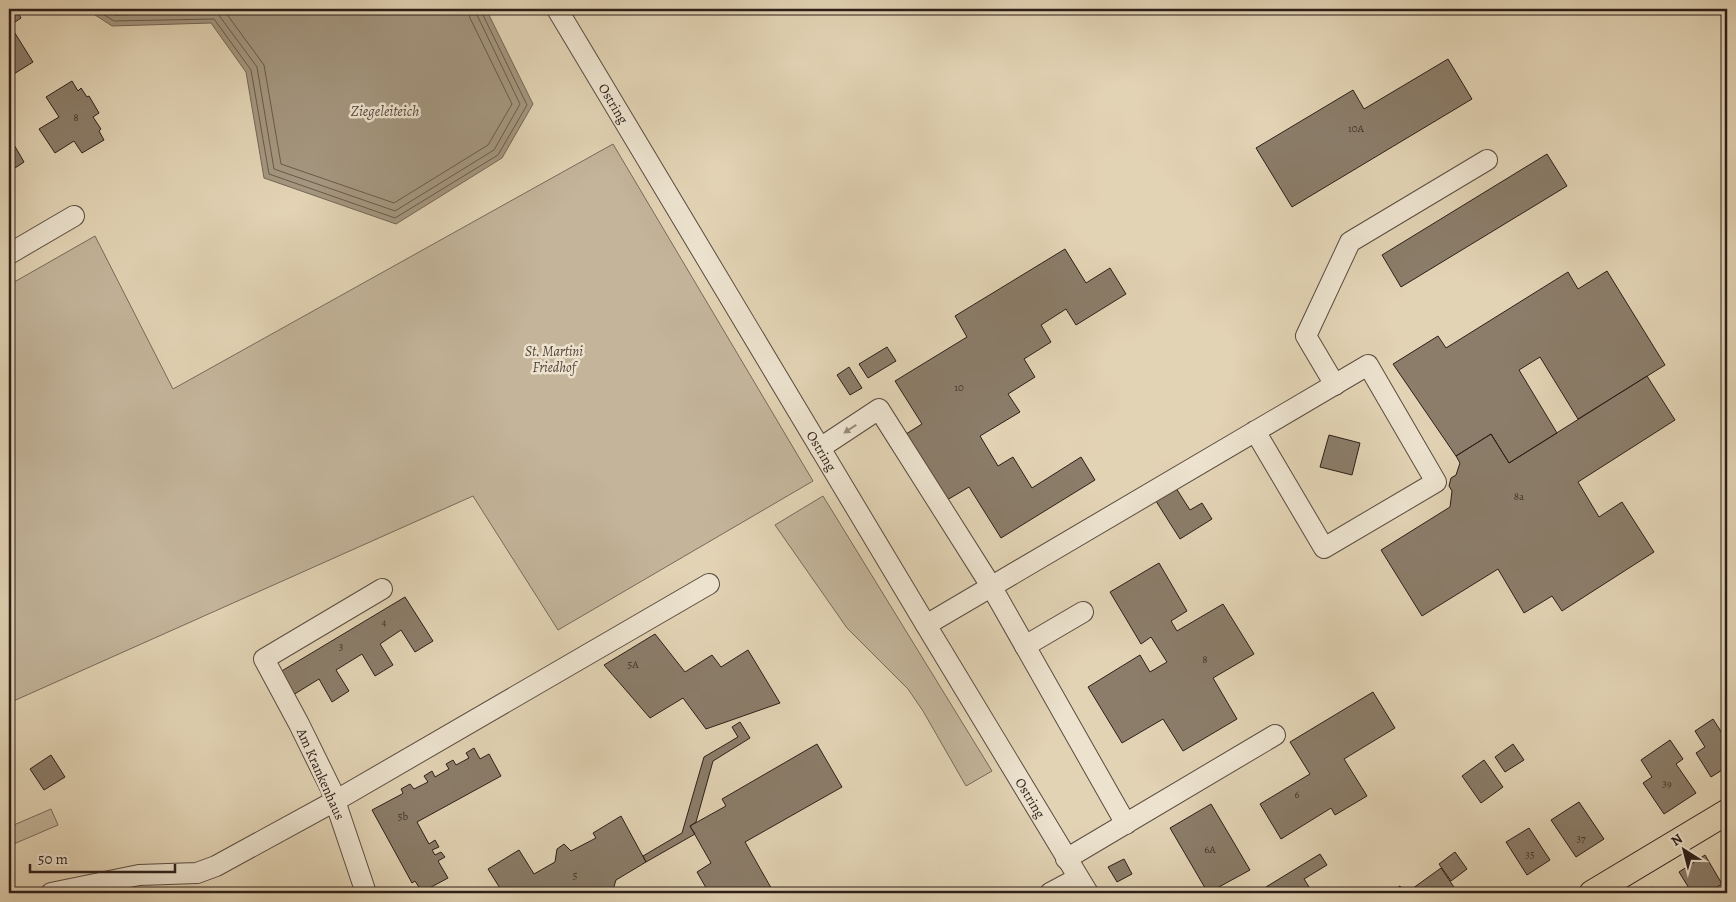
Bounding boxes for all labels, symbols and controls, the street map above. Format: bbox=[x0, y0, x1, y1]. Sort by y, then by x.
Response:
street label: Ostring bbox=[594, 80, 633, 127]
water label: Ziegeleiteich bbox=[351, 101, 419, 121]
house number: 8 bbox=[73, 110, 79, 125]
house number: 10A bbox=[1348, 121, 1365, 136]
park label: St. Martini Friedhof bbox=[525, 342, 583, 377]
house number: 10 bbox=[954, 380, 964, 395]
one-way arrow bbox=[843, 424, 856, 434]
street label: Ostring bbox=[802, 427, 841, 475]
house number: 8a bbox=[1514, 489, 1525, 504]
house number: 4 bbox=[382, 615, 387, 630]
house number: 3 bbox=[339, 639, 343, 654]
house number: 8 bbox=[1202, 652, 1208, 667]
house number: 5A bbox=[627, 657, 639, 672]
street label: Am Krankenhaus bbox=[291, 724, 349, 823]
street label: Ostring bbox=[1011, 774, 1050, 822]
house number: 39 bbox=[1662, 776, 1672, 791]
house number: 6 bbox=[1294, 787, 1300, 802]
house number: 5b bbox=[398, 809, 409, 824]
north arrow bbox=[1658, 824, 1708, 874]
text: N bbox=[1667, 829, 1686, 851]
house number: 37 bbox=[1576, 831, 1586, 846]
scale bar bbox=[30, 842, 175, 874]
house number: 6A bbox=[1204, 842, 1216, 857]
house number: 35 bbox=[1525, 847, 1535, 862]
text: 50 m bbox=[38, 849, 68, 869]
house number: 5 bbox=[573, 868, 578, 883]

